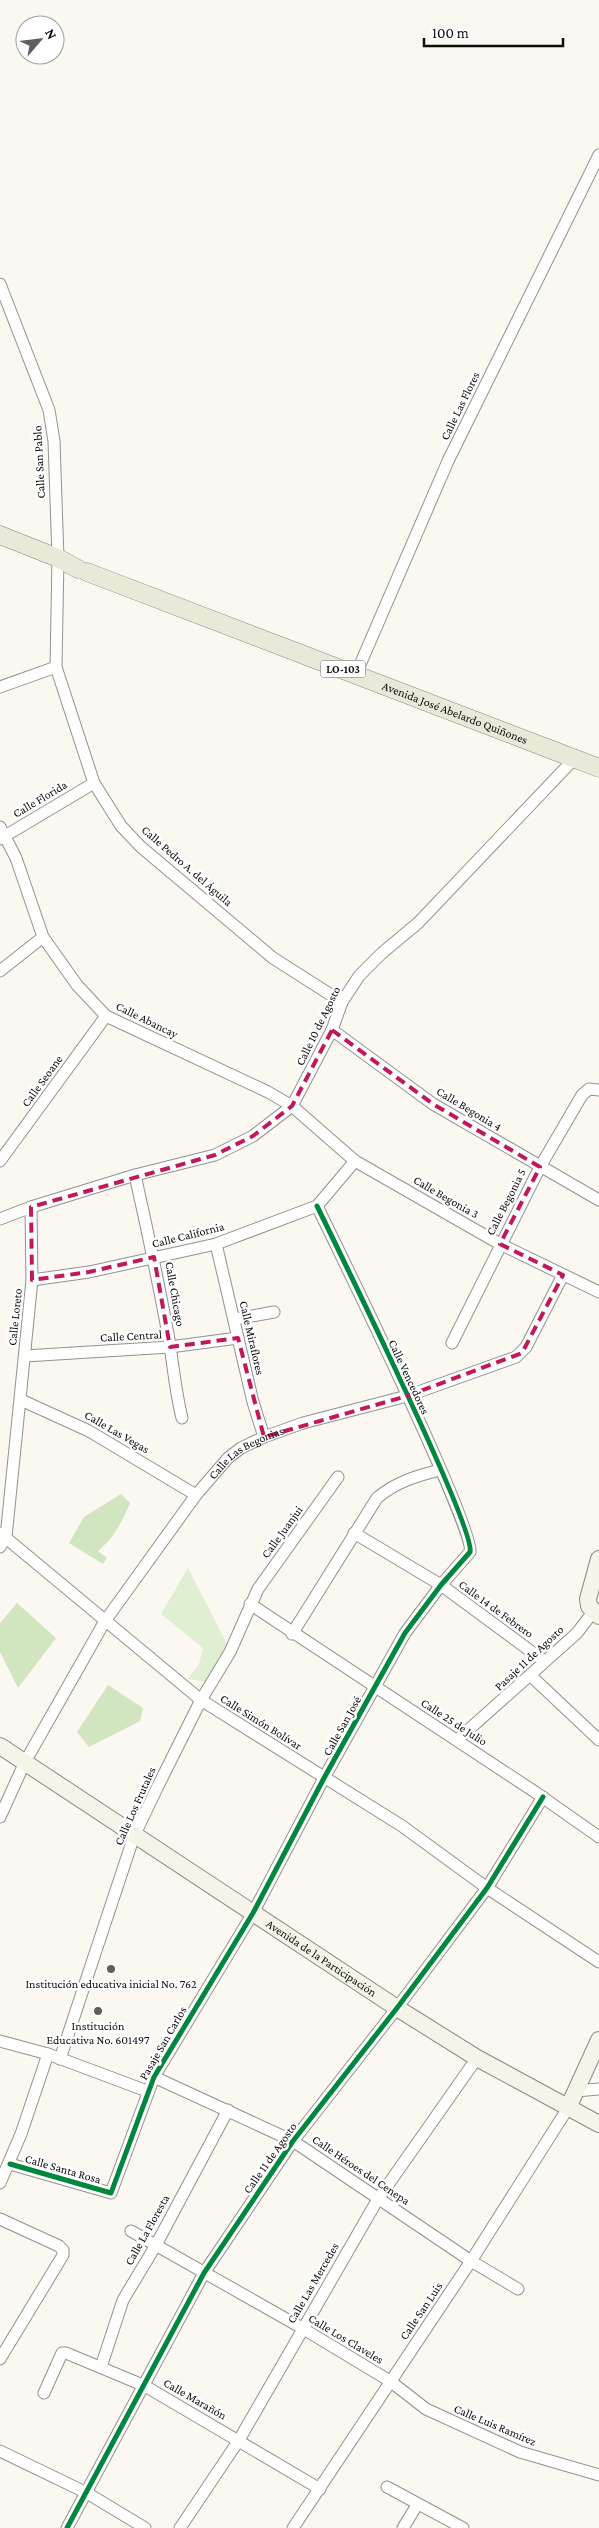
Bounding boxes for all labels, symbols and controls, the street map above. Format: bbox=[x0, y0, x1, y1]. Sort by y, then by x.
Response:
north arrow bbox=[15, 15, 65, 65]
scale bar bbox=[424, 15, 563, 47]
text: 100 m bbox=[432, 25, 469, 41]
text: N bbox=[42, 26, 61, 42]
street label: Calle Las Flores bbox=[438, 369, 483, 442]
street label: Calle San Pablo bbox=[30, 425, 48, 499]
road number: LO-103 bbox=[320, 661, 366, 678]
street label: Avenida José Abelardo Quiñones bbox=[380, 679, 530, 747]
street label: Calle Florida bbox=[10, 777, 70, 821]
street label: Calle Pedro A. del Águila bbox=[139, 823, 236, 910]
street label: Calle 10 de Agosto bbox=[293, 984, 343, 1068]
street label: Calle Abancay bbox=[114, 999, 181, 1041]
street label: Calle Seoane bbox=[19, 1052, 65, 1110]
street label: Calle Begonia 4 bbox=[434, 1084, 504, 1134]
street label: Calle Begonia 5 bbox=[483, 1166, 529, 1238]
street label: Calle Begonia 3 bbox=[411, 1173, 481, 1221]
street label: Calle California bbox=[150, 1219, 226, 1251]
street label: Calle Chicago bbox=[162, 1261, 188, 1327]
street label: Calle Loreto bbox=[5, 1288, 25, 1346]
street label: Calle Miraflores bbox=[237, 1300, 267, 1377]
street label: Calle Central bbox=[100, 1327, 162, 1345]
street label: Calle Vencedores bbox=[386, 1337, 433, 1417]
street label: Calle Las Vegas bbox=[82, 1408, 152, 1456]
street label: Calle Las Begonias bbox=[206, 1423, 286, 1482]
street label: Calle Juanjui bbox=[258, 1503, 306, 1561]
street label: Calle 14 de Febrero bbox=[456, 1577, 536, 1641]
street label: Pasaje 11 de Agosto bbox=[492, 1622, 566, 1694]
street label: Calle Simón Bolívar bbox=[218, 1691, 305, 1753]
street label: Calle San José bbox=[320, 1694, 364, 1758]
street label: Calle 25 de Julio bbox=[418, 1695, 490, 1749]
street label: Calle Los Frutales bbox=[111, 1764, 159, 1847]
street label: Avenida de la Participación bbox=[264, 1917, 380, 2000]
marker: Institución educativa inicial No. 762 bbox=[105, 1963, 117, 1975]
place label: Institución educativa inicial No. 762 bbox=[25, 1977, 197, 1991]
street label: Pasaje San Carlos bbox=[136, 2004, 190, 2082]
marker: Institución Educativa No. 601497 bbox=[92, 2005, 104, 2017]
place label: Institución Educativa No. 601497 bbox=[47, 2019, 150, 2047]
street label: Calle 11 de Agosto bbox=[240, 2120, 300, 2196]
street label: Calle Héroes del Cenepa bbox=[310, 2132, 413, 2208]
street label: Calle Santa Rosa bbox=[23, 2151, 103, 2187]
street label: Calle La Floresta bbox=[122, 2192, 172, 2268]
street label: Calle Las Mercedes bbox=[284, 2240, 342, 2326]
street label: Calle San Luis bbox=[397, 2279, 446, 2342]
street label: Calle Los Claveles bbox=[306, 2311, 386, 2367]
street label: Calle Marañón bbox=[161, 2375, 229, 2423]
street label: Calle Luis Ramírez bbox=[452, 2401, 538, 2449]

